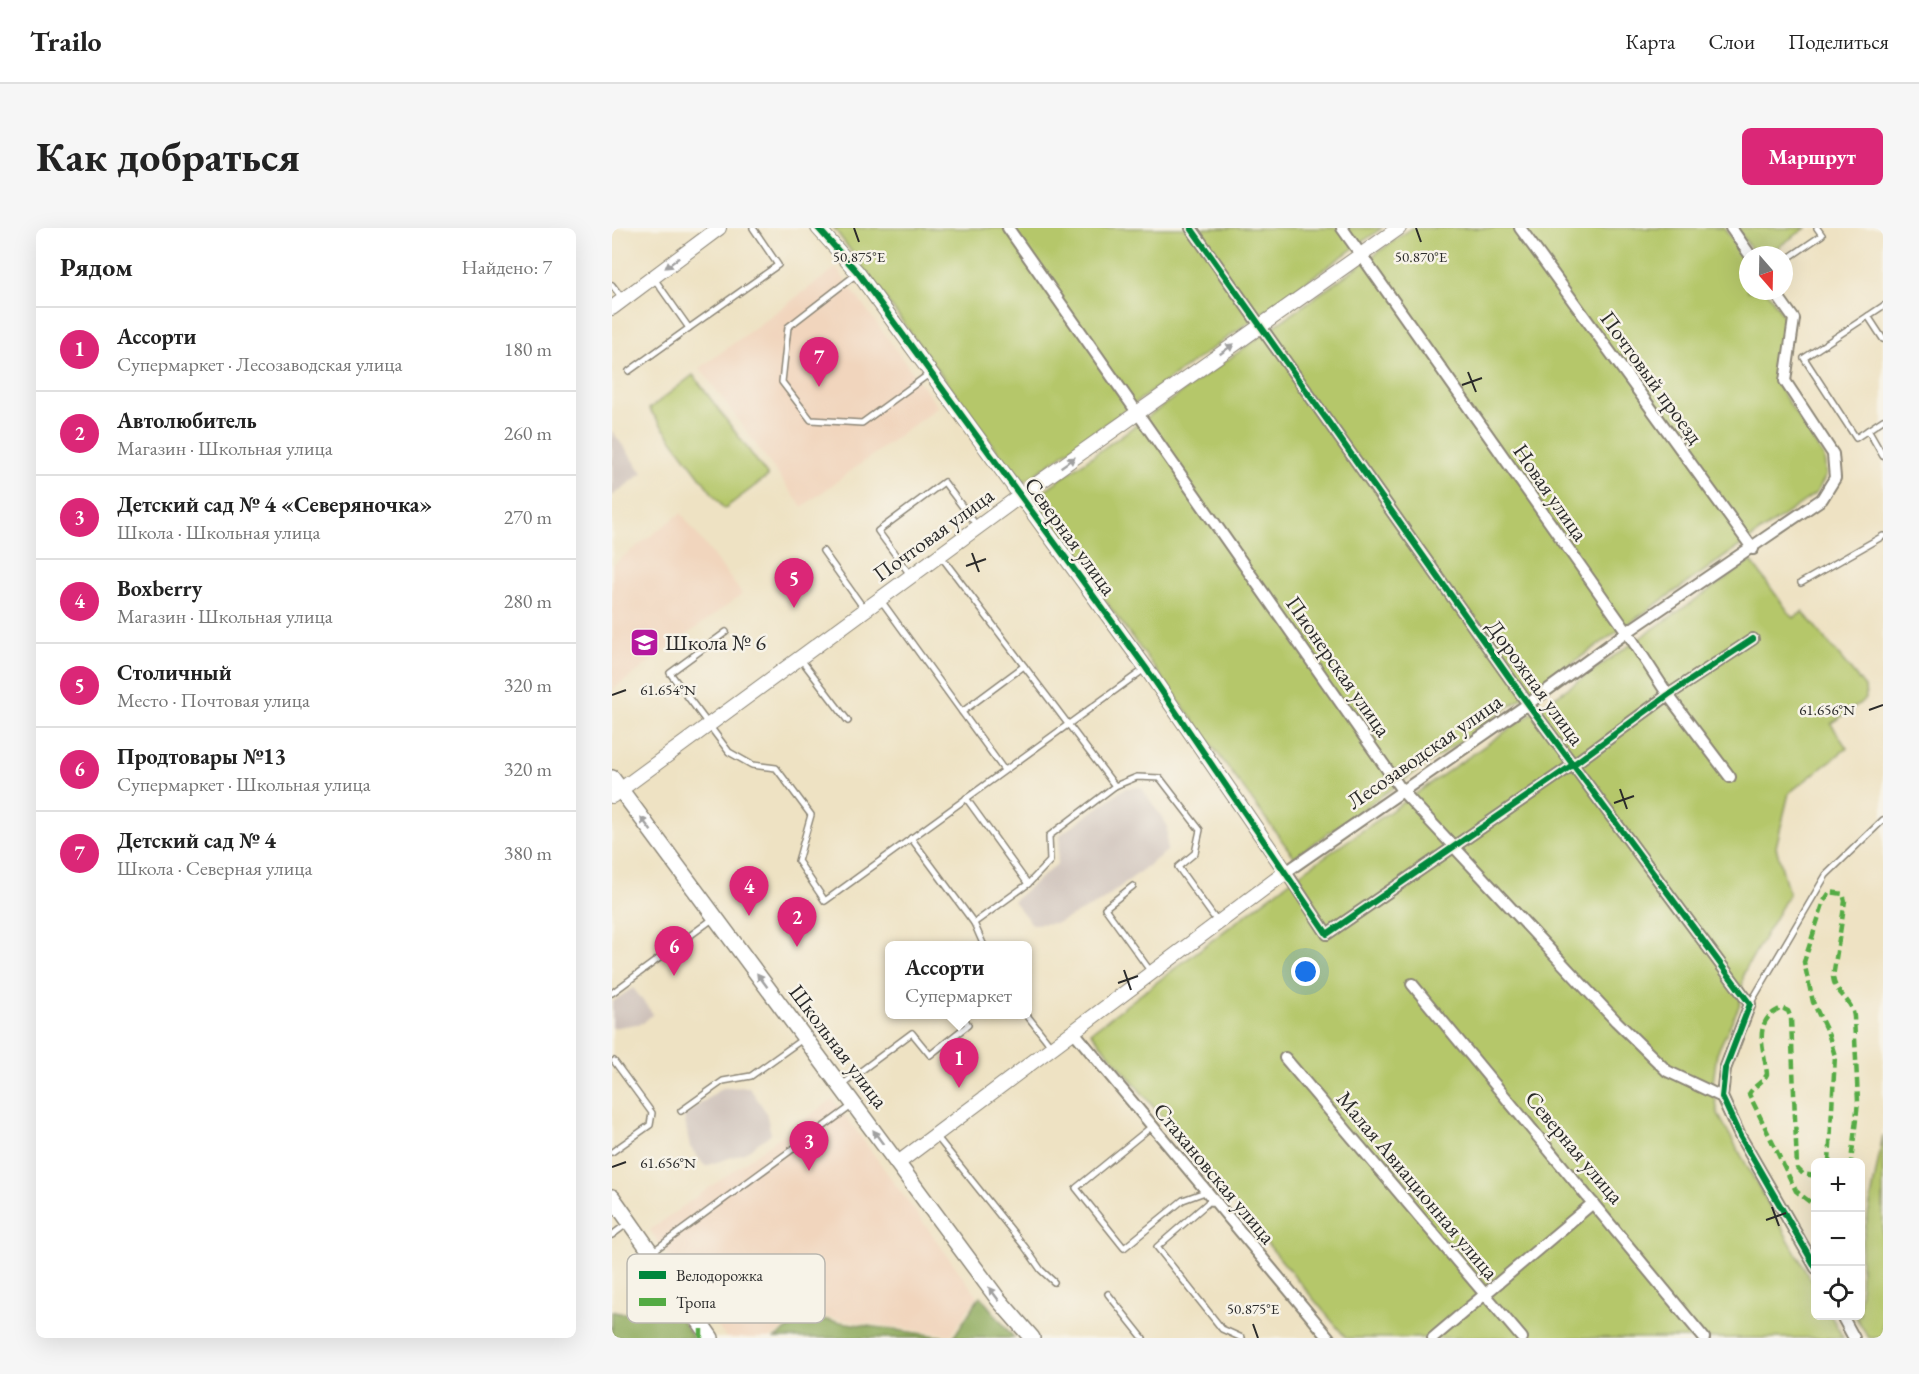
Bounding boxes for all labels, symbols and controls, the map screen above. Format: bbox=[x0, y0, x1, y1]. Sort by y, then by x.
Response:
text: Trailo bbox=[30, 23, 102, 59]
text: Карта bbox=[1625, 28, 1675, 55]
text: Слои bbox=[1708, 28, 1755, 55]
text: Поделиться bbox=[1788, 28, 1889, 55]
button: Маршрут bbox=[1742, 128, 1883, 185]
text: Как добраться bbox=[36, 129, 300, 184]
north arrow bbox=[1739, 246, 1793, 300]
text: 50.875°E bbox=[833, 247, 886, 266]
text: 50.870°E bbox=[1395, 247, 1448, 266]
text: Рядом bbox=[60, 250, 133, 284]
text: Найдено: 7 bbox=[461, 254, 552, 280]
one-way arrow bbox=[664, 257, 680, 269]
street label: Почтовый проезд bbox=[1594, 305, 1710, 450]
text: Ассорти bbox=[117, 322, 196, 351]
text: 1 bbox=[74, 336, 85, 362]
text: 180 m bbox=[504, 336, 552, 362]
pin: 7 bbox=[800, 338, 838, 387]
one-way arrow bbox=[1218, 343, 1234, 355]
text: Супермаркет · Лесозаводская улица bbox=[117, 351, 403, 377]
text: Автолюбитель bbox=[117, 406, 257, 435]
text: 2 bbox=[74, 420, 85, 446]
text: 260 m bbox=[504, 420, 552, 446]
text: Магазин · Школьная улица bbox=[117, 435, 333, 461]
street label: Новая улица bbox=[1506, 438, 1595, 547]
one-way arrow bbox=[1059, 456, 1075, 468]
street label: Северная улица bbox=[1018, 471, 1123, 601]
street label: Почтовая улица bbox=[867, 481, 1000, 588]
text: Детский сад № 4 «Северяночка» bbox=[117, 490, 432, 519]
text: 3 bbox=[74, 504, 85, 530]
text: 270 m bbox=[504, 504, 552, 530]
text: Школа · Школьная улица bbox=[117, 519, 321, 545]
pin: 5 bbox=[774, 558, 813, 608]
text: Boxberry bbox=[117, 574, 202, 603]
text: 4 bbox=[74, 588, 85, 614]
text: 280 m bbox=[504, 588, 552, 614]
street label: Пионерская улица bbox=[1279, 590, 1398, 743]
text: Магазин · Школьная улица bbox=[117, 603, 333, 629]
street label: Дорожная улица bbox=[1480, 613, 1591, 751]
school or university icon: Школа № 6 bbox=[628, 626, 660, 658]
place label: Школа № 6 bbox=[665, 628, 766, 657]
text: Столичный bbox=[117, 658, 232, 687]
text: 5 bbox=[74, 672, 85, 698]
text: 320 m bbox=[504, 672, 552, 698]
text: 61.654°N bbox=[640, 680, 696, 699]
text: Место · Почтовая улица bbox=[117, 687, 310, 713]
street label: Лесозаводская улица bbox=[1341, 687, 1508, 816]
text: 61.656°N bbox=[1799, 700, 1855, 719]
text: Продтовары №13 bbox=[117, 742, 286, 771]
text: 6 bbox=[74, 756, 85, 782]
text: 320 m bbox=[504, 756, 552, 782]
text: Супермаркет · Школьная улица bbox=[117, 771, 371, 797]
one-way arrow bbox=[640, 816, 652, 832]
text: Детский сад № 4 bbox=[117, 826, 276, 855]
text: 7 bbox=[74, 840, 85, 866]
text: 380 m bbox=[504, 840, 552, 866]
text: Школа · Северная улица bbox=[117, 855, 313, 881]
pin: 4 bbox=[730, 866, 768, 916]
pin: 2 bbox=[778, 898, 816, 947]
pin: 6 bbox=[654, 926, 694, 976]
popup bbox=[885, 941, 1032, 1019]
text: Ассорти bbox=[905, 953, 984, 982]
your location bbox=[1291, 957, 1320, 986]
one-way arrow bbox=[756, 973, 768, 989]
street label: Школьная улица bbox=[782, 978, 895, 1114]
text: Супермаркет bbox=[905, 982, 1012, 1008]
pin: 1 bbox=[940, 1038, 978, 1088]
street label: Малая Авиационная улица bbox=[1330, 1085, 1505, 1286]
street label: Северная улица bbox=[1519, 1085, 1631, 1210]
street label: Стахановская улица bbox=[1147, 1097, 1282, 1250]
pin: 3 bbox=[790, 1122, 828, 1171]
one-way arrow bbox=[872, 1129, 884, 1145]
text: 61.656°N bbox=[640, 1153, 696, 1172]
map controls bbox=[1811, 1158, 1865, 1320]
button: + bbox=[1811, 1158, 1865, 1212]
button: − bbox=[1811, 1212, 1865, 1266]
legend bbox=[627, 1254, 825, 1323]
text: Велодорожка bbox=[676, 1265, 763, 1286]
button: locate bbox=[1811, 1266, 1865, 1320]
one-way arrow bbox=[989, 1286, 1001, 1301]
text: Тропа bbox=[676, 1292, 716, 1313]
text: 50.875°E bbox=[1227, 1299, 1280, 1318]

